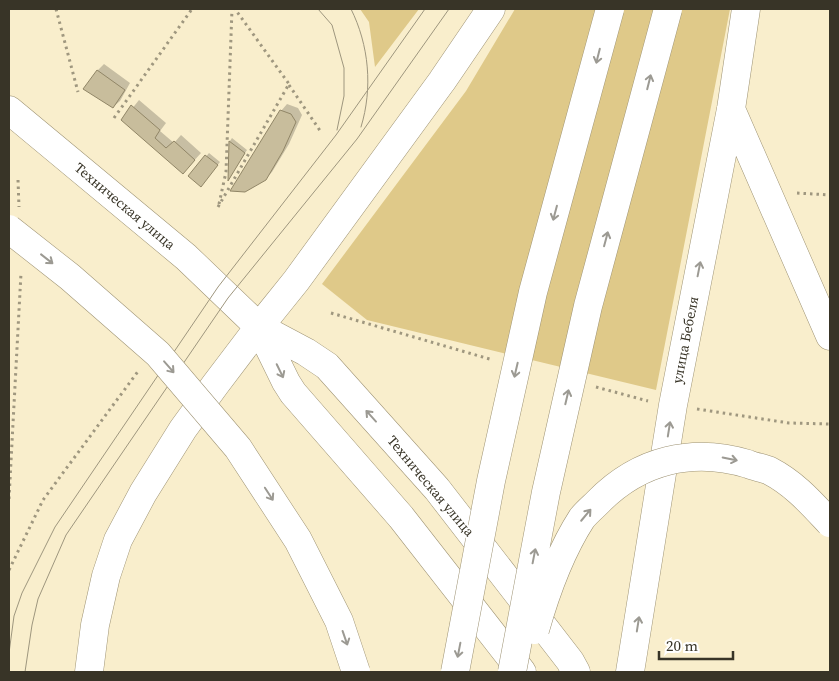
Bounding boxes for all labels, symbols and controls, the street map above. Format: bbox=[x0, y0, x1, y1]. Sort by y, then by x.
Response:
one-way arrow bbox=[593, 48, 602, 64]
one-way arrow bbox=[645, 75, 654, 91]
street label: Техническая улица bbox=[70, 158, 180, 255]
one-way arrow bbox=[550, 204, 560, 220]
one-way arrow bbox=[602, 231, 611, 247]
one-way arrow bbox=[40, 254, 54, 264]
one-way arrow bbox=[695, 262, 704, 278]
street label: улица Бебеля bbox=[667, 295, 703, 385]
one-way arrow bbox=[163, 360, 174, 373]
one-way arrow bbox=[511, 362, 520, 378]
one-way arrow bbox=[275, 363, 285, 378]
one-way arrow bbox=[563, 389, 572, 405]
one-way arrow bbox=[366, 409, 377, 422]
one-way arrow bbox=[664, 421, 674, 437]
street label: Техническая улица bbox=[383, 431, 480, 541]
one-way arrow bbox=[721, 455, 737, 465]
one-way arrow bbox=[264, 487, 274, 501]
one-way arrow bbox=[581, 508, 592, 521]
one-way arrow bbox=[529, 548, 539, 564]
one-way arrow bbox=[633, 616, 643, 632]
scale bar bbox=[659, 628, 733, 660]
one-way arrow bbox=[340, 629, 350, 645]
text: 20 m bbox=[666, 635, 698, 656]
one-way arrow bbox=[454, 641, 463, 657]

